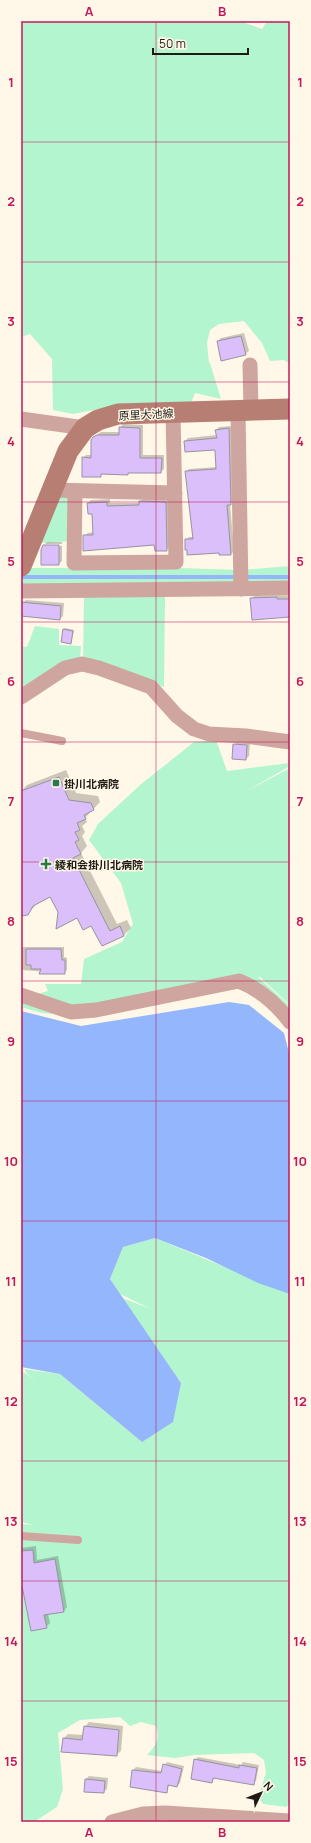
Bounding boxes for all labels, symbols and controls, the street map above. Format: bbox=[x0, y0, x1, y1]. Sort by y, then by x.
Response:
text: A bbox=[85, 2, 94, 20]
text: B bbox=[218, 2, 226, 20]
scale bar bbox=[153, 30, 248, 56]
text: 50 m bbox=[159, 35, 186, 52]
text: 1 bbox=[8, 73, 14, 91]
text: 1 bbox=[297, 73, 303, 91]
text: 2 bbox=[7, 192, 15, 210]
text: 2 bbox=[296, 192, 304, 210]
text: 3 bbox=[7, 312, 15, 330]
text: 3 bbox=[296, 312, 304, 330]
street label: 原里大池線 bbox=[118, 405, 174, 423]
text: 4 bbox=[7, 432, 15, 450]
text: 4 bbox=[296, 432, 304, 450]
text: 5 bbox=[7, 552, 15, 570]
text: 5 bbox=[296, 552, 304, 570]
text: 6 bbox=[7, 672, 15, 690]
text: 6 bbox=[296, 672, 304, 690]
place label: 掛川北病院 bbox=[64, 776, 119, 791]
marker: 掛川北病院 bbox=[51, 778, 61, 788]
text: 7 bbox=[8, 792, 15, 810]
text: 7 bbox=[297, 792, 304, 810]
place label: 綾和会掛川北病院 bbox=[55, 857, 143, 872]
marker: 綾和会掛川北病院 bbox=[40, 858, 52, 870]
text: 8 bbox=[7, 912, 15, 930]
text: 8 bbox=[296, 912, 304, 930]
text: 9 bbox=[7, 1032, 15, 1050]
text: 9 bbox=[296, 1032, 304, 1050]
text: 10 bbox=[4, 1152, 18, 1170]
text: 10 bbox=[293, 1152, 307, 1170]
text: 11 bbox=[5, 1272, 17, 1290]
text: 11 bbox=[294, 1272, 306, 1290]
text: 12 bbox=[4, 1392, 18, 1410]
text: 12 bbox=[293, 1392, 307, 1410]
text: 13 bbox=[4, 1512, 18, 1530]
text: 13 bbox=[293, 1512, 307, 1530]
text: 14 bbox=[4, 1632, 18, 1650]
text: 14 bbox=[293, 1632, 307, 1650]
text: 15 bbox=[4, 1752, 18, 1770]
text: 15 bbox=[293, 1752, 307, 1770]
north arrow bbox=[241, 1773, 281, 1813]
text: N bbox=[260, 1778, 277, 1794]
text: A bbox=[85, 1823, 94, 1841]
text: B bbox=[218, 1823, 226, 1841]

